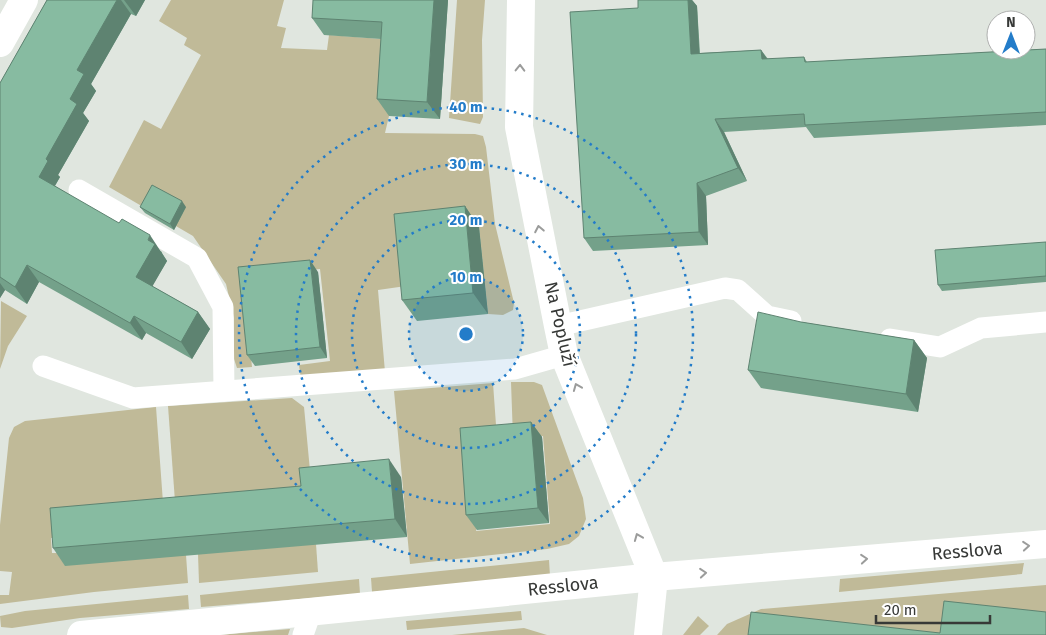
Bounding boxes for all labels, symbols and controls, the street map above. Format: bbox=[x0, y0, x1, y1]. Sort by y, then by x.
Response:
north arrow bbox=[986, 10, 1036, 60]
text: N bbox=[1006, 14, 1016, 31]
one-way arrow bbox=[515, 64, 525, 72]
text: 40 m bbox=[449, 98, 483, 116]
text: 30 m bbox=[449, 155, 482, 173]
text: 20 m bbox=[450, 211, 482, 229]
one-way arrow bbox=[535, 225, 545, 233]
text: 10 m bbox=[450, 268, 482, 286]
street label: Na Popluží bbox=[540, 279, 580, 369]
centre of rings bbox=[457, 325, 475, 343]
one-way arrow bbox=[573, 383, 583, 391]
one-way arrow bbox=[634, 533, 644, 542]
street label: Resslova bbox=[931, 537, 1003, 565]
one-way arrow bbox=[1023, 541, 1031, 552]
one-way arrow bbox=[861, 554, 869, 565]
one-way arrow bbox=[699, 568, 707, 579]
street label: Resslova bbox=[527, 571, 599, 601]
scale bar bbox=[876, 592, 990, 624]
text: 20 m bbox=[884, 601, 917, 619]

